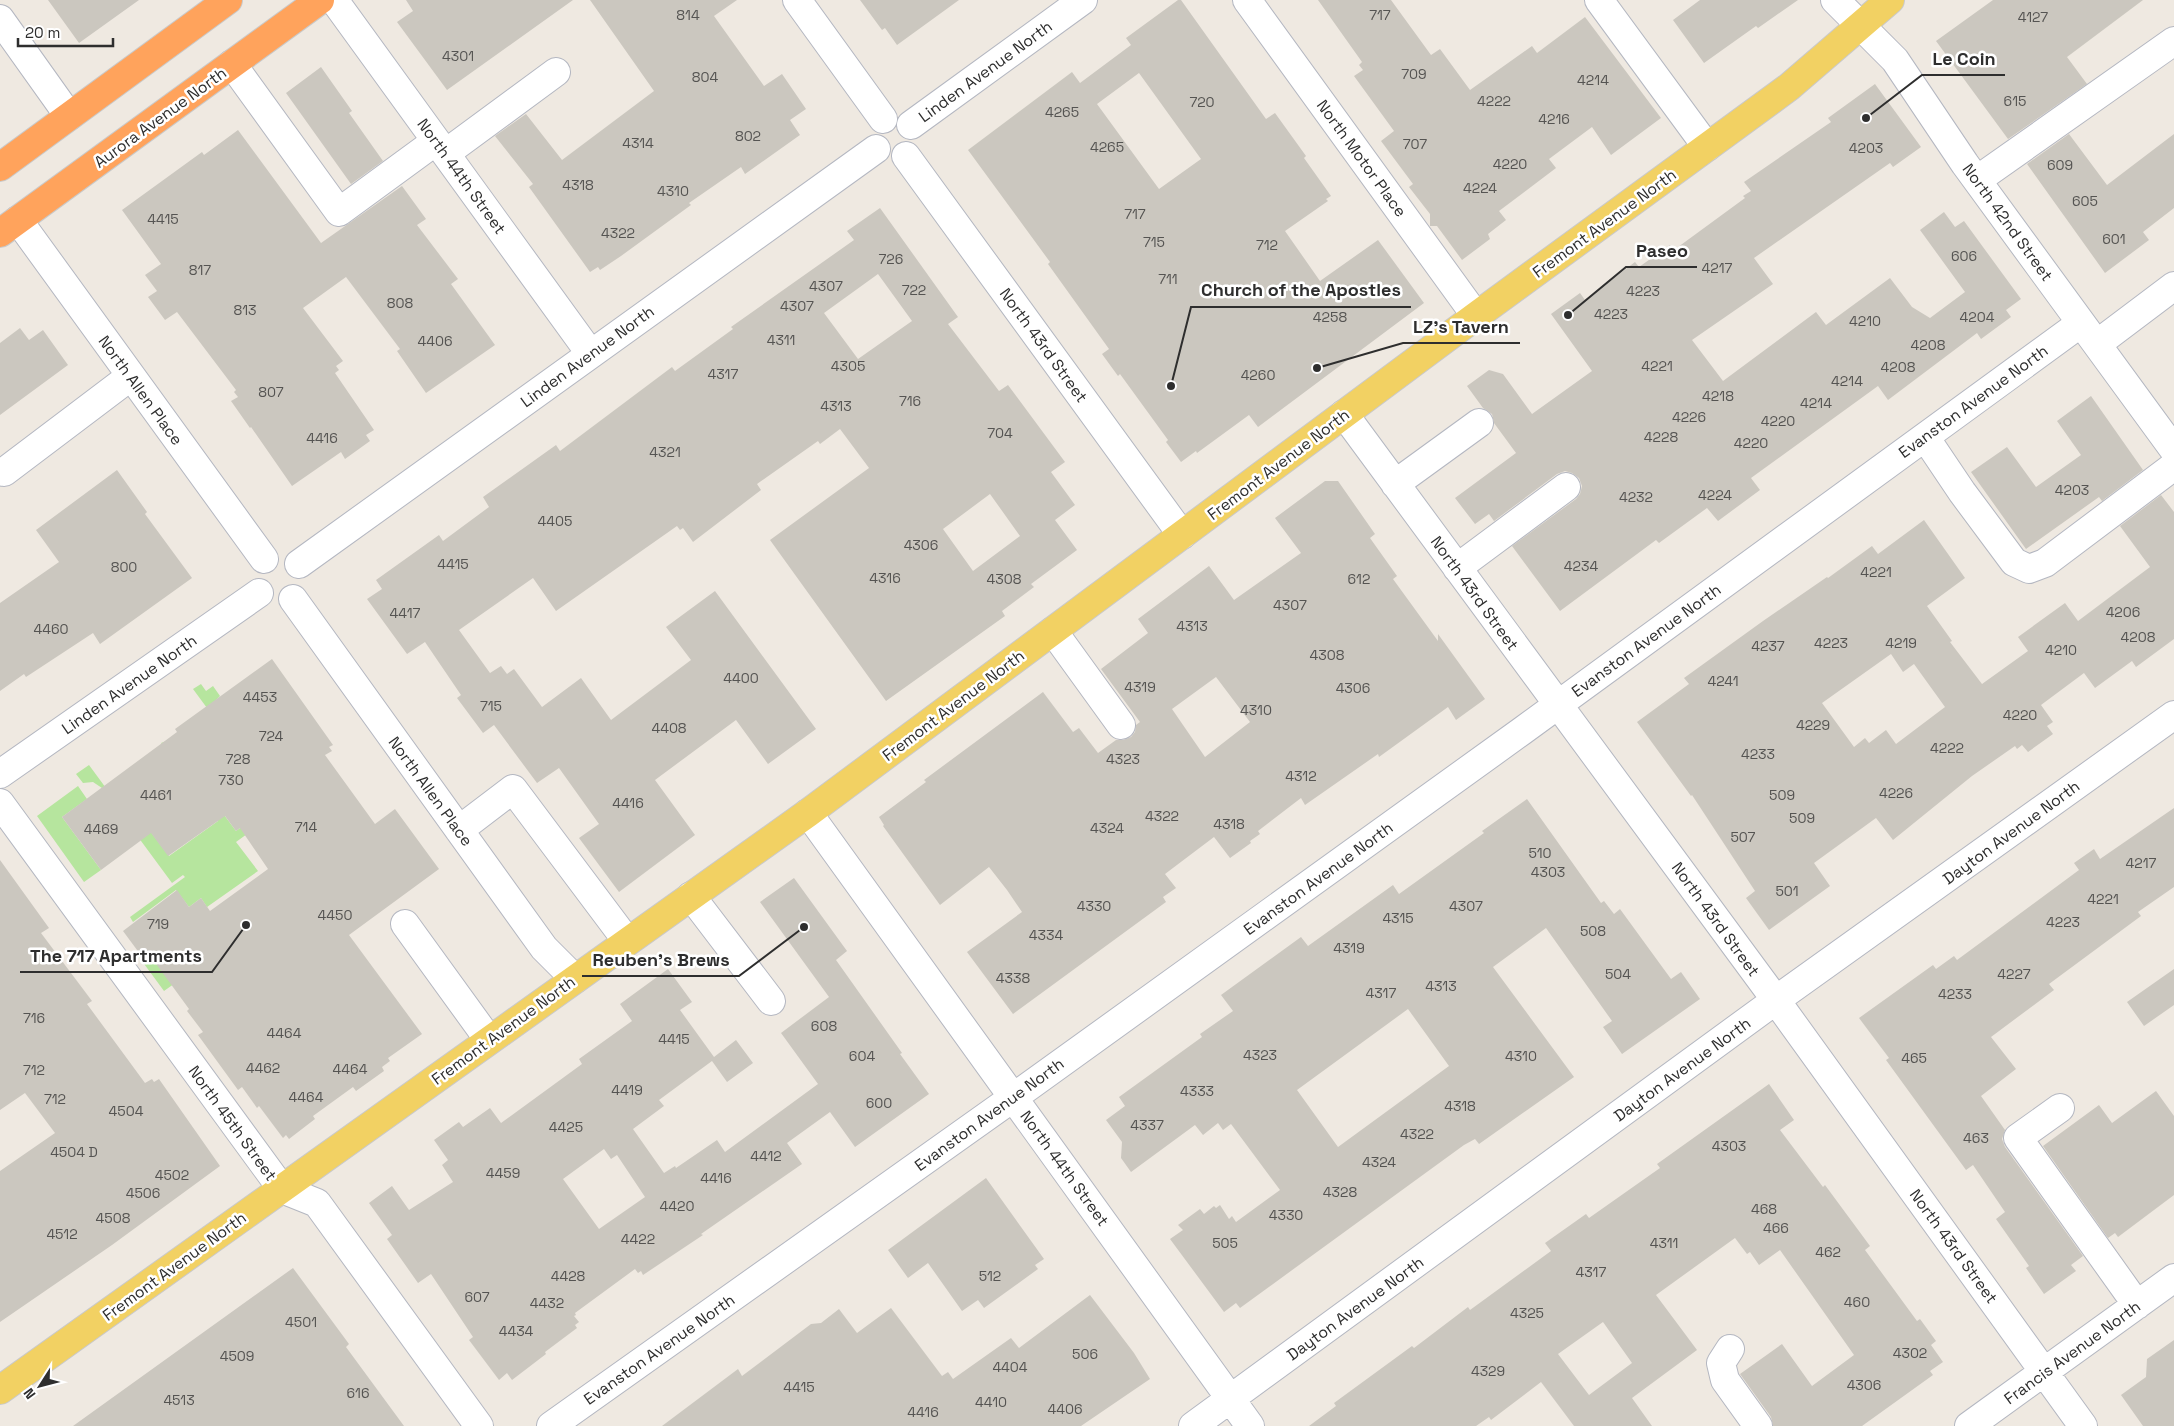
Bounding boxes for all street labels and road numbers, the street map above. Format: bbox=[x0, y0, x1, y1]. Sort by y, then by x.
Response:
street label: Linden Avenue North bbox=[914, 16, 1056, 127]
street label: Aurora Avenue North bbox=[90, 62, 231, 173]
street label: North Motor Place bbox=[1312, 96, 1411, 221]
street label: North 44th Street bbox=[413, 114, 511, 238]
street label: North 42nd Street bbox=[1958, 159, 2057, 285]
street label: Fremont Avenue North bbox=[1528, 164, 1680, 283]
street label: North 43rd Street bbox=[995, 284, 1092, 407]
street label: Linden Avenue North bbox=[516, 301, 658, 412]
street label: North Allen Place bbox=[94, 331, 187, 449]
street label: Evanston Avenue North bbox=[1894, 340, 2052, 463]
street label: Fremont Avenue North bbox=[1203, 404, 1354, 525]
street label: North 43rd Street bbox=[1426, 532, 1523, 655]
street label: Evanston Avenue North bbox=[1567, 579, 1725, 702]
street label: Linden Avenue North bbox=[58, 630, 201, 739]
street label: Fremont Avenue North bbox=[878, 645, 1029, 766]
street label: North Allen Place bbox=[384, 732, 477, 850]
street label: Dayton Avenue North bbox=[1939, 776, 2084, 889]
street label: Evanston Avenue North bbox=[1239, 817, 1397, 940]
street label: North 43rd Street bbox=[1667, 858, 1764, 981]
street label: Fremont Avenue North bbox=[427, 971, 579, 1090]
street label: Dayton Avenue North bbox=[1610, 1013, 1755, 1126]
street label: Evanston Avenue North bbox=[910, 1053, 1068, 1176]
street label: North 45th Street bbox=[184, 1061, 282, 1185]
street label: North 44th Street bbox=[1016, 1106, 1114, 1230]
street label: North 43rd Street bbox=[1905, 1185, 2002, 1308]
street label: Fremont Avenue North bbox=[98, 1207, 250, 1326]
street label: Dayton Avenue North bbox=[1283, 1252, 1428, 1365]
street label: Evanston Avenue North bbox=[580, 1289, 739, 1410]
street label: Francis Avenue North bbox=[2000, 1296, 2145, 1409]

